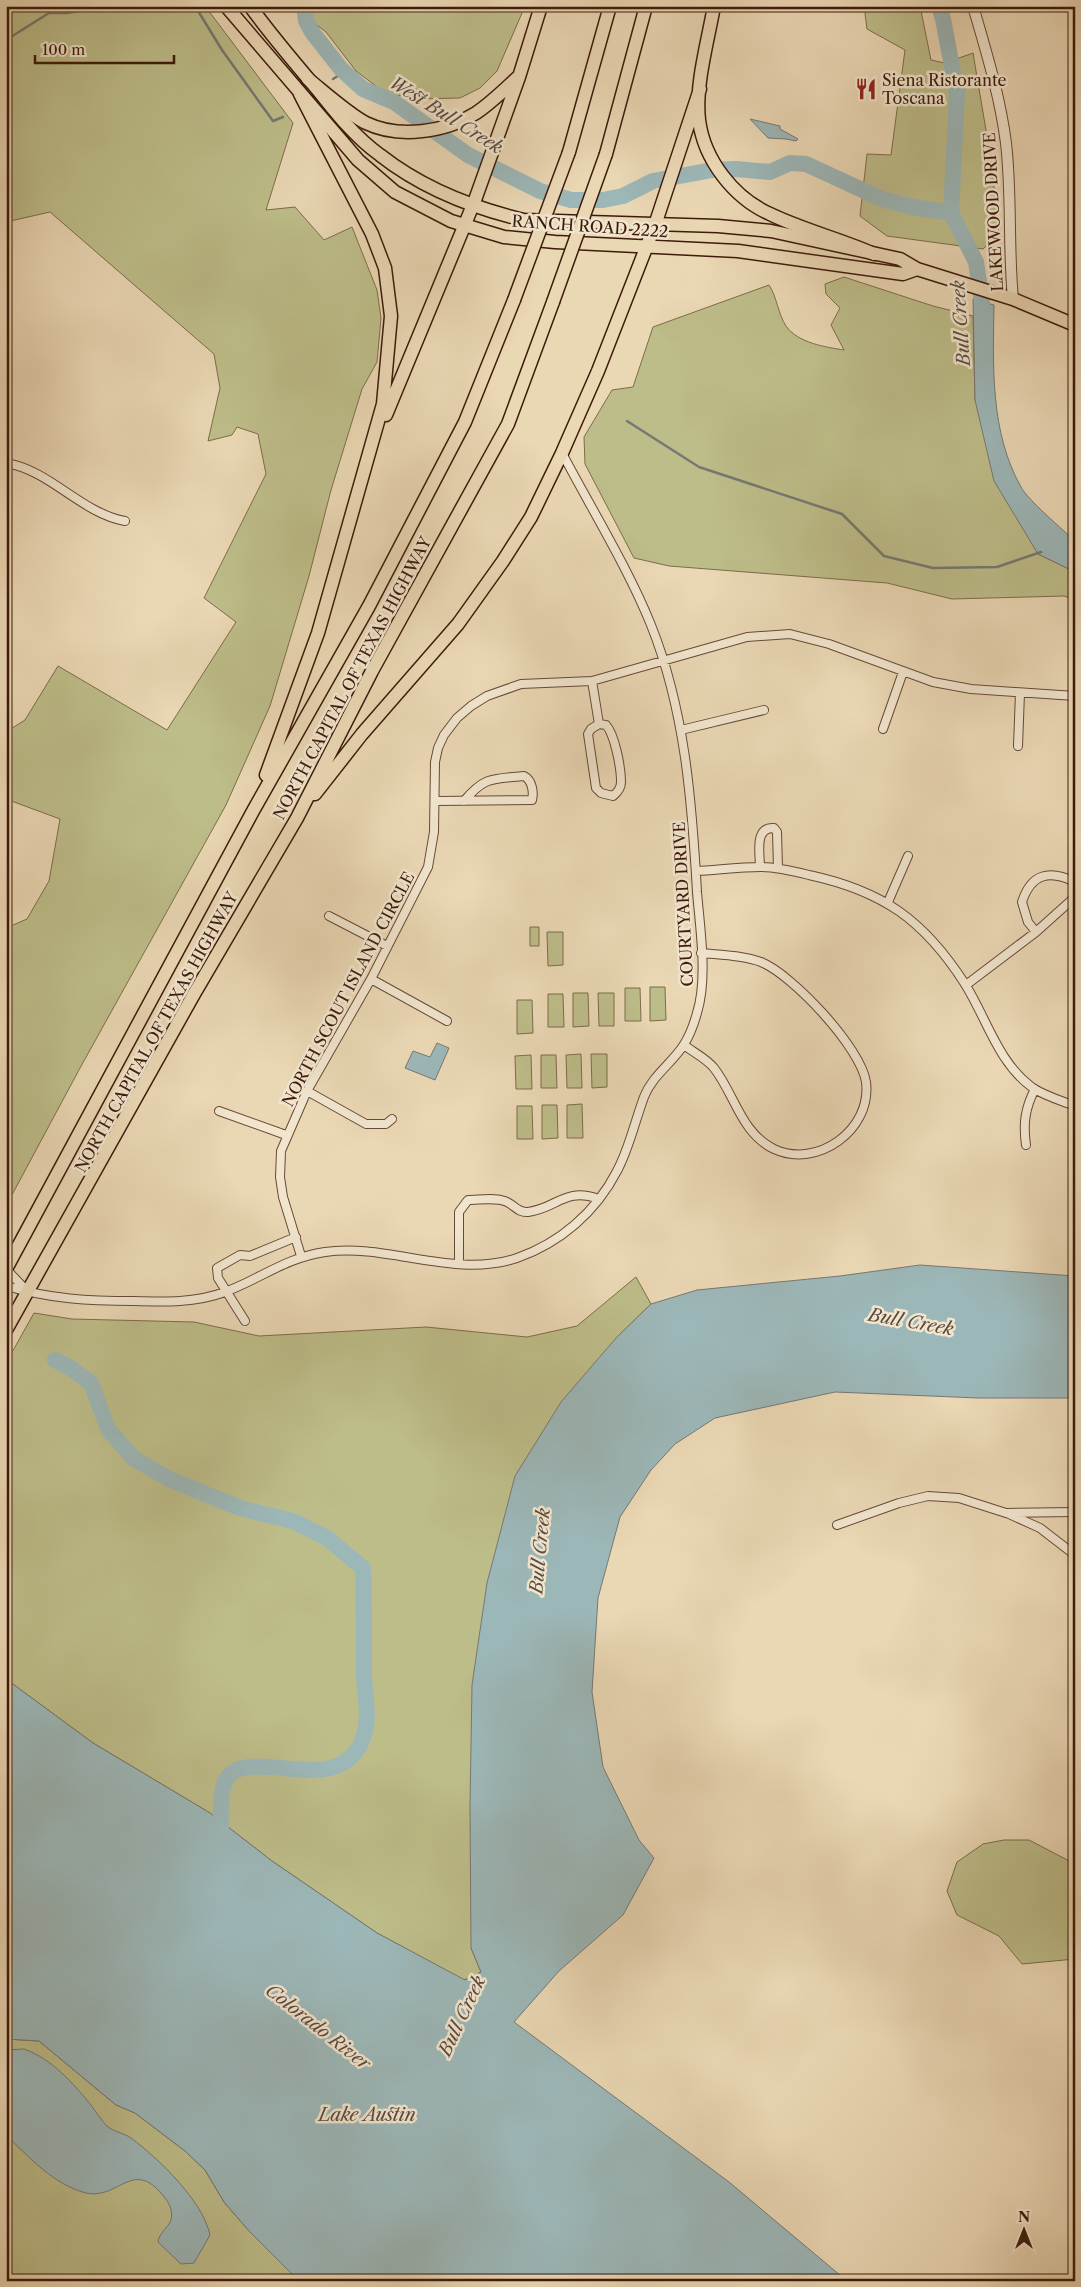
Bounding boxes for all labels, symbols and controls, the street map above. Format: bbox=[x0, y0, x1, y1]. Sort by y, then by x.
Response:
scale bar bbox=[35, 32, 174, 64]
text: 100 m bbox=[42, 40, 85, 59]
place label: Siena Ristorante Toscana bbox=[882, 70, 1007, 108]
water label: West Bull Creek bbox=[385, 71, 507, 159]
restaurant icon: Siena Ristorante Toscana bbox=[853, 76, 879, 102]
street label: LAKEWOOD DRIVE bbox=[979, 132, 1007, 292]
street label: RANCH ROAD 2222 bbox=[511, 211, 669, 241]
water label: Bull Creek bbox=[947, 279, 975, 369]
street label: NORTH CAPITAL OF TEXAS HIGHWAY bbox=[269, 532, 436, 823]
street label: COURTYARD DRIVE bbox=[669, 821, 697, 987]
street label: NORTH SCOUT ISLAND CIRCLE bbox=[277, 868, 419, 1110]
street label: NORTH CAPITAL OF TEXAS HIGHWAY bbox=[70, 888, 242, 1176]
water label: Bull Creek bbox=[865, 1303, 956, 1340]
water label: Bull Creek bbox=[525, 1507, 555, 1597]
water label: Bull Creek bbox=[433, 1972, 490, 2061]
water label: Colorado River bbox=[261, 1979, 376, 2076]
water label: Lake Austin bbox=[316, 2104, 416, 2126]
north arrow bbox=[998, 2204, 1048, 2254]
text: N bbox=[1018, 2208, 1030, 2226]

